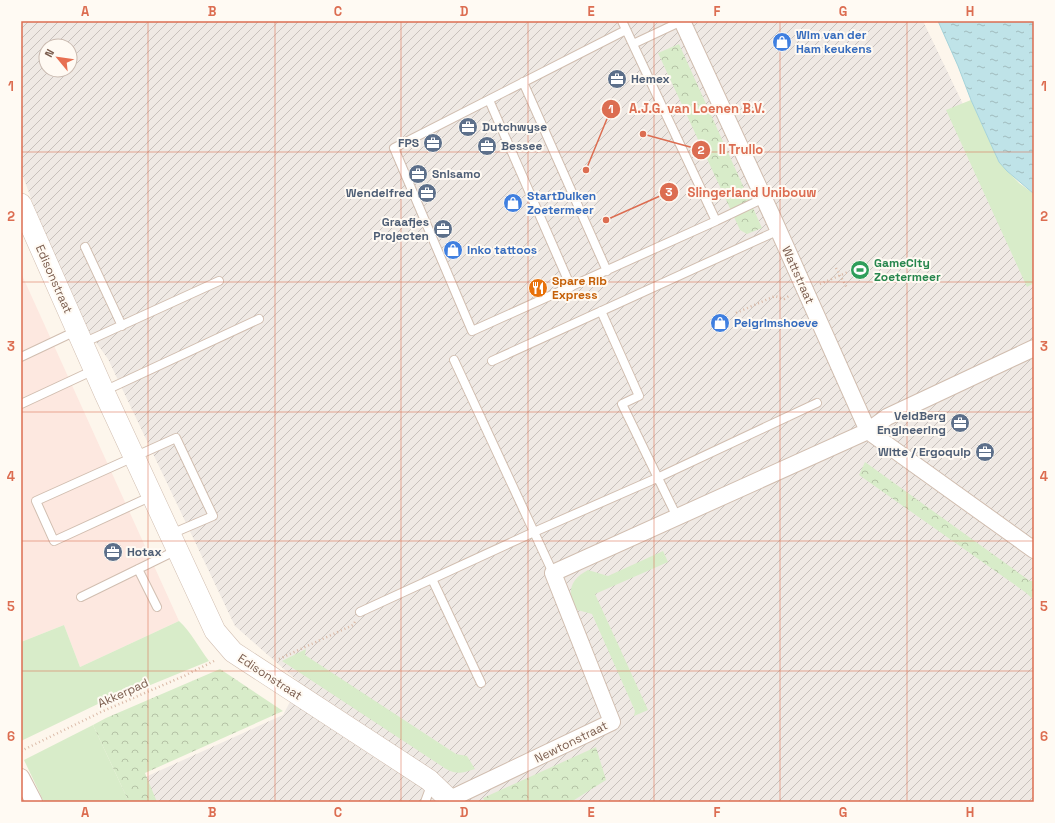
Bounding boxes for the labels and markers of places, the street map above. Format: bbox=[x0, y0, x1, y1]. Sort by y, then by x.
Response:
place label: Wim van der Ham keukens bbox=[796, 27, 872, 57]
shop icon: Wim van der Ham keukens bbox=[771, 31, 793, 53]
office icon: Hemex bbox=[606, 68, 628, 90]
place label: Hemex bbox=[631, 71, 670, 87]
callout: A.J.G. van Loenen B.V. bbox=[601, 96, 773, 121]
office icon: Dutchwyse bbox=[457, 116, 479, 138]
place label: Dutchwyse bbox=[482, 119, 547, 135]
office icon: FPS bbox=[422, 132, 444, 154]
place label: FPS bbox=[398, 135, 419, 151]
office icon: Bessee bbox=[476, 135, 498, 157]
callout: Il Trullo bbox=[691, 137, 772, 162]
place label: Bessee bbox=[501, 138, 542, 154]
office icon: Snisamo bbox=[407, 163, 429, 185]
place label: Snisamo bbox=[432, 166, 481, 182]
callout: Slingerland Unibouw bbox=[659, 180, 824, 205]
office icon: Wendelfred bbox=[416, 182, 438, 204]
place label: Wendelfred bbox=[346, 185, 413, 201]
place label: StartDuiken Zoetermeer bbox=[527, 188, 596, 218]
shop icon: StartDuiken Zoetermeer bbox=[502, 192, 524, 214]
place label: Graafjes Projecten bbox=[373, 214, 429, 244]
office icon: Graafjes Projecten bbox=[432, 218, 454, 240]
shop icon: Inko tattoos bbox=[442, 239, 464, 261]
place label: Inko tattoos bbox=[467, 242, 537, 258]
place label: GameCity Zoetermeer bbox=[874, 255, 941, 285]
sports icon: GameCity Zoetermeer bbox=[849, 259, 871, 281]
place label: Spare Rib Express bbox=[552, 273, 607, 303]
restaurant icon: Spare Rib Express bbox=[527, 277, 549, 299]
shop icon: Pelgrimshoeve bbox=[709, 312, 731, 334]
place label: Pelgrimshoeve bbox=[734, 315, 818, 331]
place label: VeldBerg Engineering bbox=[877, 408, 946, 438]
office icon: VeldBerg Engineering bbox=[949, 412, 971, 434]
office icon: Witte / Ergoquip bbox=[974, 441, 996, 463]
place label: Witte / Ergoquip bbox=[878, 444, 971, 460]
office icon: Hotax bbox=[102, 541, 124, 563]
place label: Hotax bbox=[127, 544, 162, 560]

